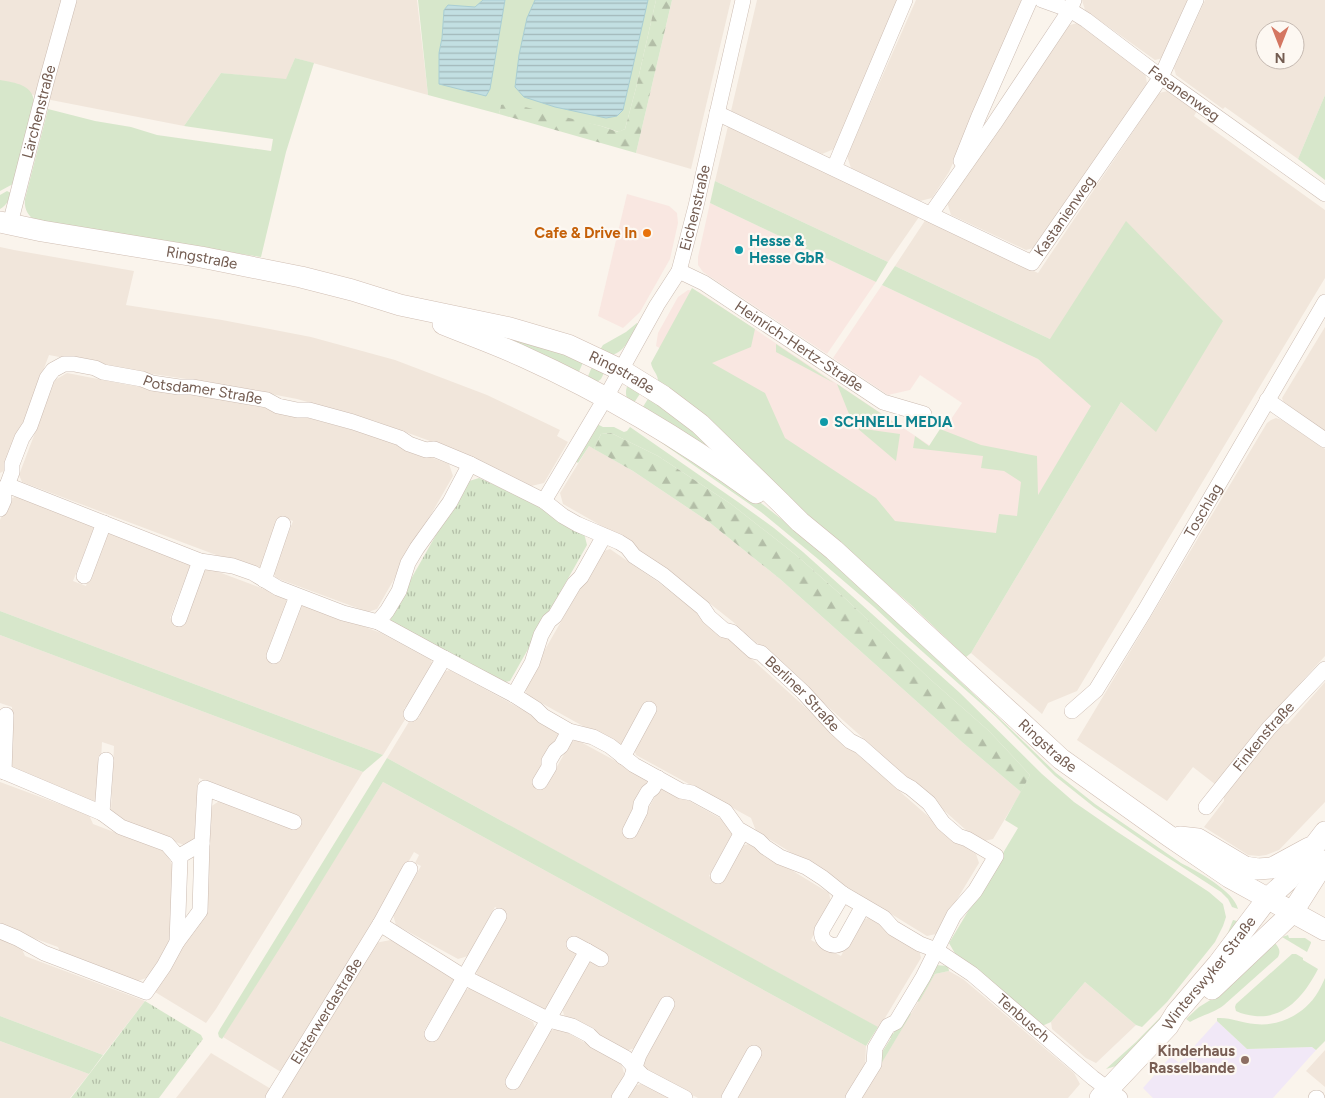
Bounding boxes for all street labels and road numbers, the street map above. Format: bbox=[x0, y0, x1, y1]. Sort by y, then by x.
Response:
street label: Fasanenweg bbox=[1145, 62, 1223, 125]
street label: Lärchenstraße bbox=[18, 63, 60, 160]
street label: Eichenstraße bbox=[676, 163, 714, 253]
street label: Kastanienweg bbox=[1030, 172, 1099, 260]
street label: Ringstraße bbox=[165, 242, 239, 273]
street label: Heinrich-Hertz-Straße bbox=[731, 297, 867, 396]
street label: Ringstraße bbox=[586, 347, 658, 397]
street label: Potsdamer Straße bbox=[140, 371, 264, 408]
street label: Toschlag bbox=[1181, 480, 1226, 541]
street label: Berliner Straße bbox=[761, 652, 844, 735]
street label: Finkenstraße bbox=[1229, 698, 1298, 775]
street label: Ringstraße bbox=[1015, 715, 1080, 776]
street label: Winterswyker Straße bbox=[1159, 913, 1260, 1033]
street label: Elsterwerdastraße bbox=[287, 955, 366, 1068]
street label: Tenbusch bbox=[993, 990, 1054, 1046]

